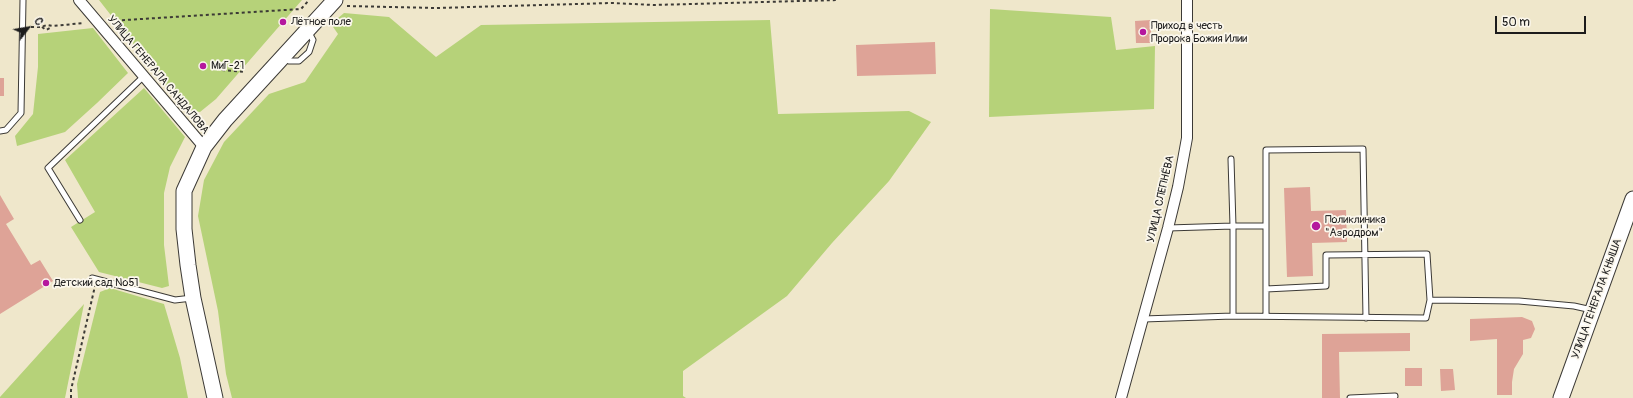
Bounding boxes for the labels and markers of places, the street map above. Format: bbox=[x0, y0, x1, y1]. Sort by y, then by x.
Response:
place label: Лётное поле bbox=[291, 15, 351, 29]
marker: Лётное поле bbox=[278, 17, 288, 27]
place label: Приход в честь Пророка Божия Илии bbox=[1151, 19, 1247, 45]
marker: Приход в честь Пророка Божия Илии bbox=[1138, 27, 1148, 37]
place label: МиГ-21 bbox=[211, 59, 244, 73]
marker: МиГ-21 bbox=[198, 61, 208, 71]
place label: Поликлиника "Аэродром" bbox=[1325, 213, 1386, 239]
marker: Поликлиника "Аэродром" bbox=[1310, 220, 1322, 232]
place label: Детский сад №51 bbox=[54, 276, 139, 290]
marker: Детский сад №51 bbox=[41, 278, 51, 288]

